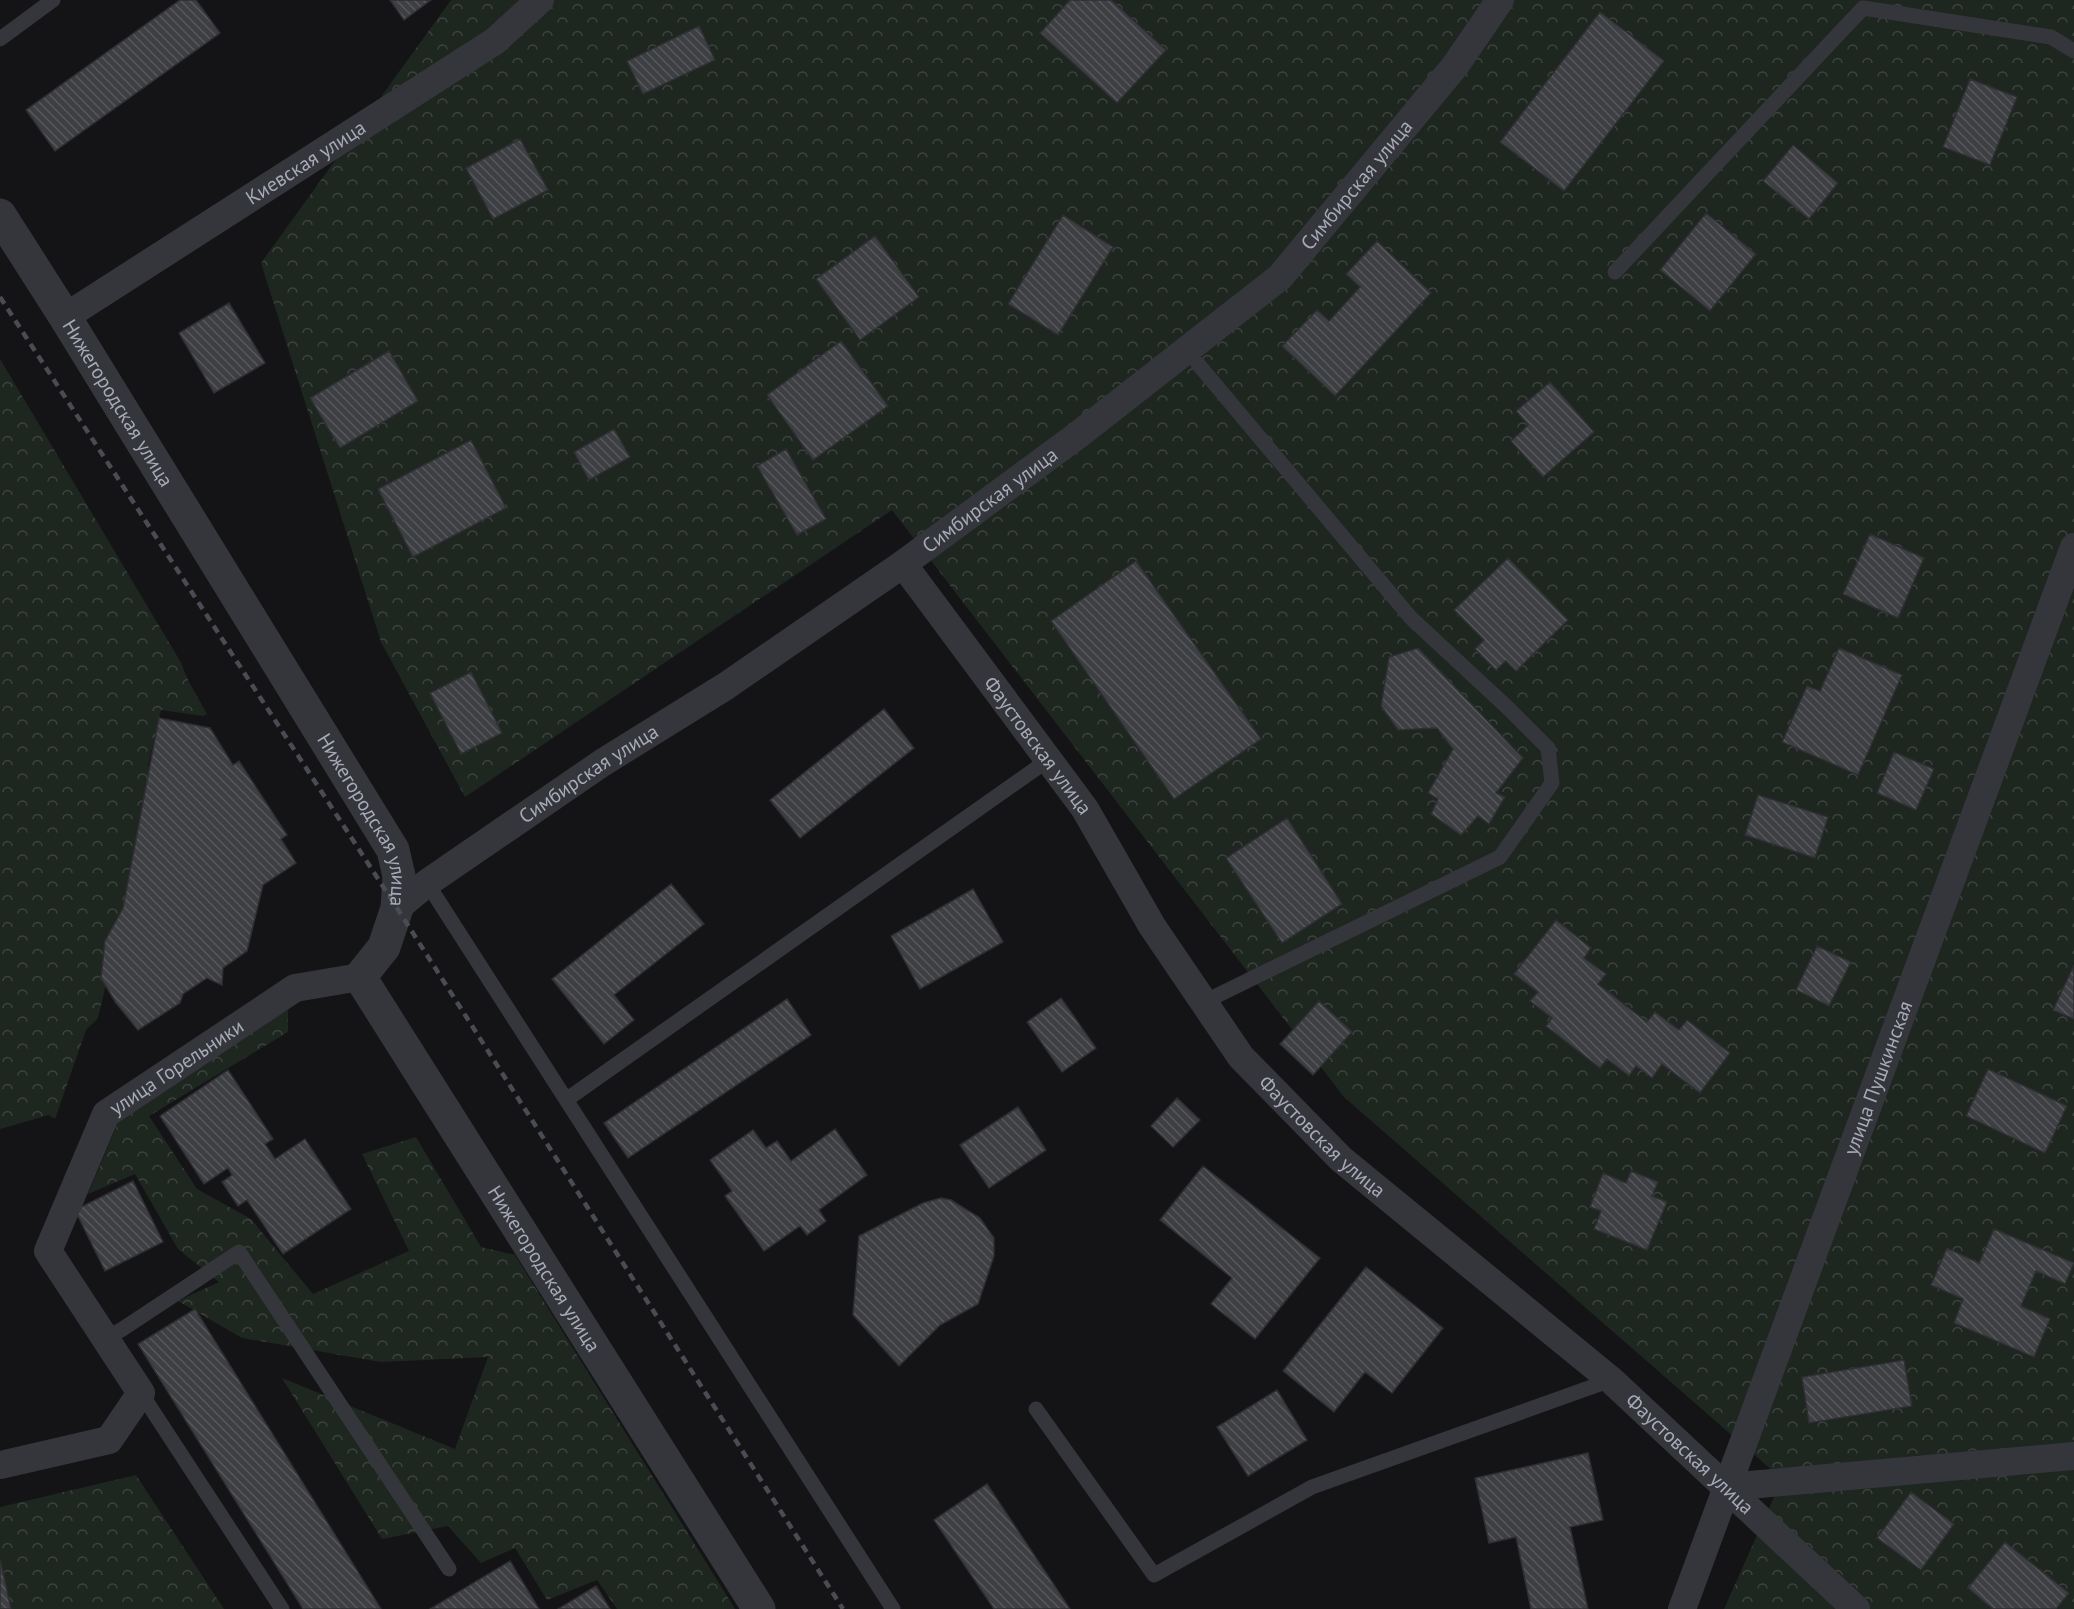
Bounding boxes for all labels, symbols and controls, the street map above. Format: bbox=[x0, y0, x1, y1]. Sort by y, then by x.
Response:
street label: Киевская улица bbox=[241, 114, 371, 211]
street label: Симбирская улица bbox=[1295, 114, 1418, 255]
street label: Нижегородская улица bbox=[57, 315, 179, 492]
street label: Симбирская улица bbox=[917, 441, 1063, 559]
street label: Фаустовская улица bbox=[978, 671, 1098, 820]
street label: Симбирская улица bbox=[514, 718, 663, 829]
street label: Нижегородская улица bbox=[311, 728, 412, 907]
street label: улица Пушкинская bbox=[1838, 997, 1918, 1159]
street label: улица Горельники bbox=[105, 1013, 249, 1121]
street label: Фаустовская улица bbox=[1253, 1070, 1391, 1203]
street label: Нижегородская улица bbox=[482, 1181, 606, 1357]
street label: Фаустовская улица bbox=[1620, 1387, 1759, 1520]

